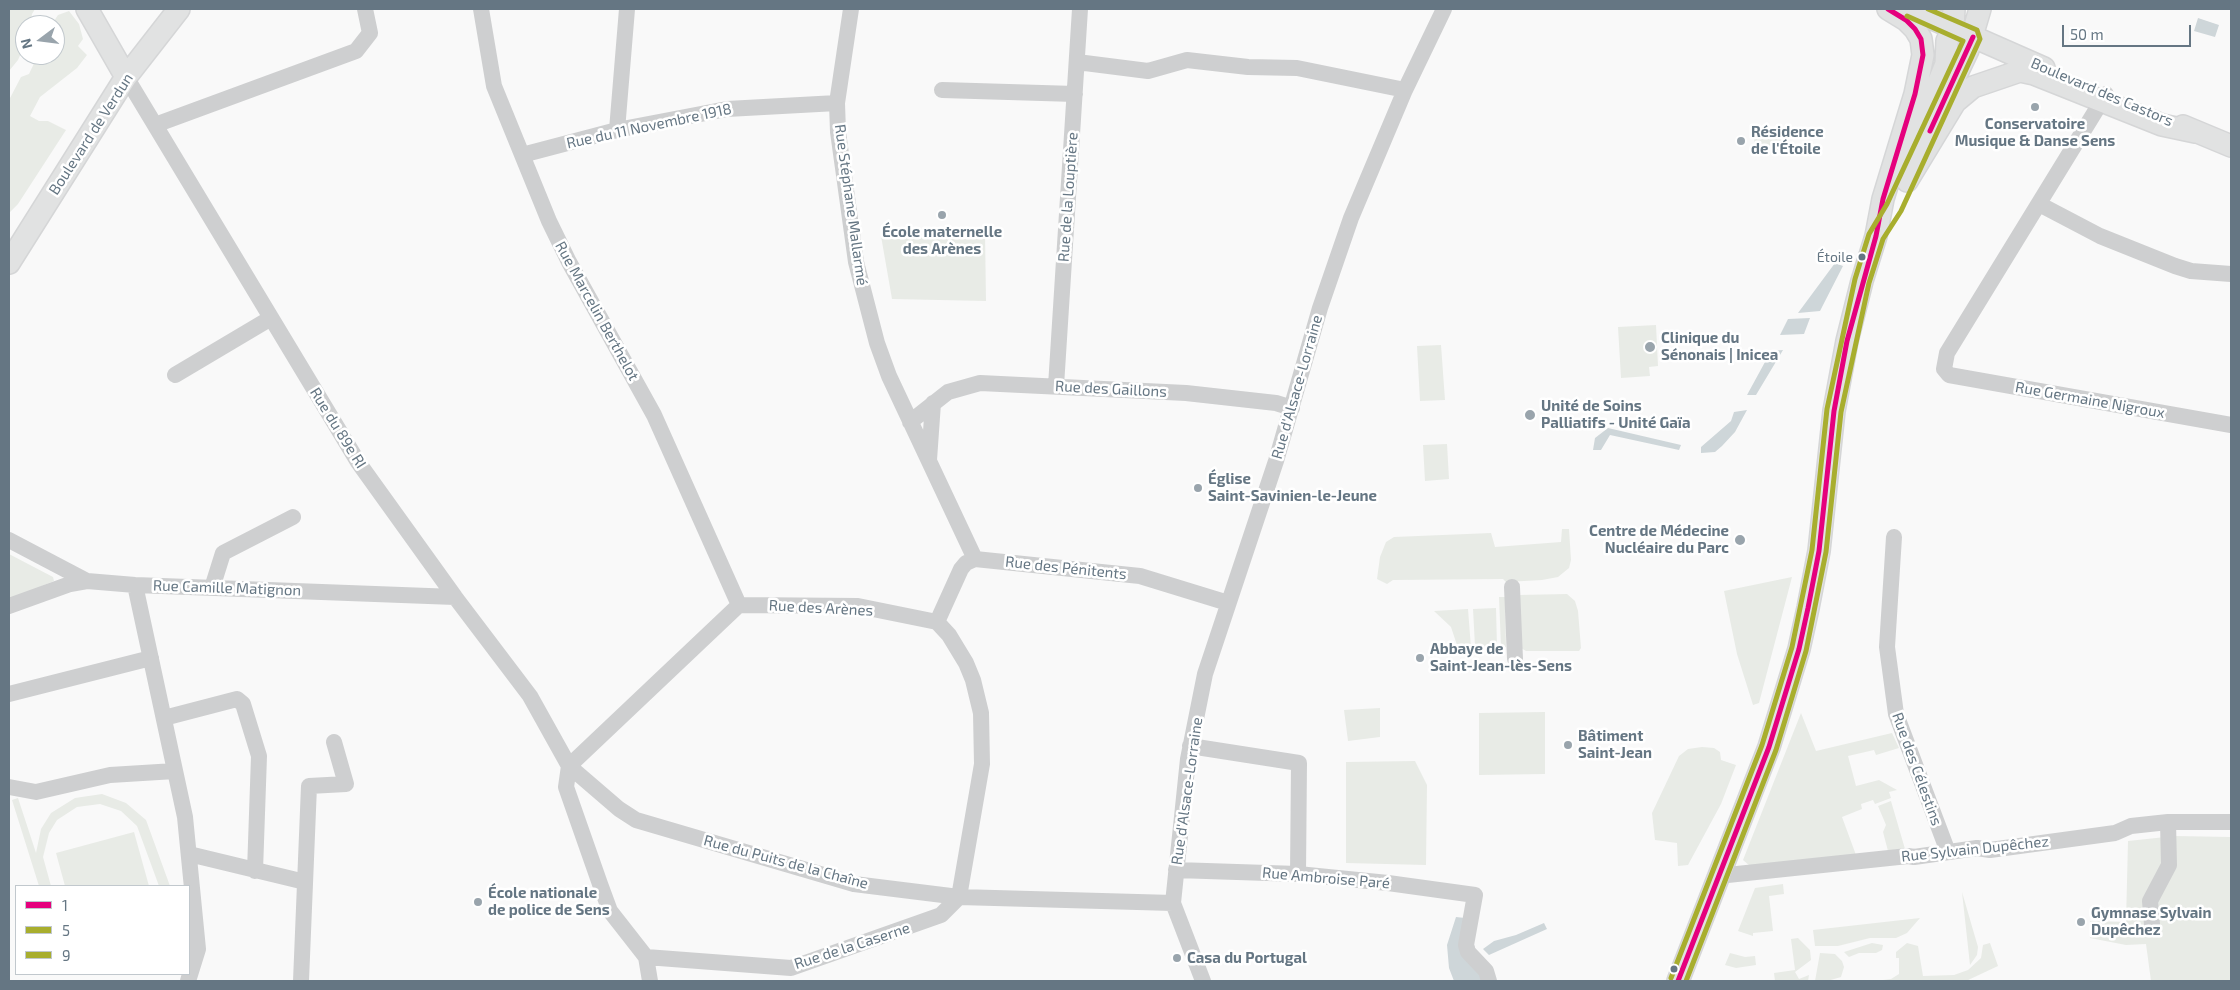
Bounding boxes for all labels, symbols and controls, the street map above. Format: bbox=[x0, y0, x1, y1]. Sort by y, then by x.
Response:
north arrow bbox=[15, 15, 65, 65]
scale bar bbox=[2065, 15, 2194, 47]
text: 50 m bbox=[2070, 25, 2104, 43]
text: N bbox=[16, 37, 36, 51]
street label: Boulevard des Castors bbox=[2028, 54, 2176, 130]
street label: Boulevard de Verdun bbox=[45, 70, 137, 198]
street label: Rue du 11 Novembre 1918 bbox=[565, 100, 733, 152]
marker: Conservatoire Musique & Danse Sens bbox=[2029, 101, 2041, 113]
place label: Conservatoire Musique & Danse Sens bbox=[1955, 115, 2115, 150]
street label: Rue Stéphane Mallarmé bbox=[831, 123, 871, 287]
place label: Résidence de l'Étoile bbox=[1751, 123, 1824, 158]
street label: Rue de la Louptière bbox=[1054, 132, 1082, 262]
marker: Résidence de l'Étoile bbox=[1735, 135, 1747, 147]
marker: École maternelle des Arènes bbox=[936, 209, 948, 221]
place label: École maternelle des Arènes bbox=[882, 223, 1002, 258]
street label: Rue Marcelin Berthelot bbox=[551, 238, 643, 384]
place label: Étoile bbox=[1817, 249, 1853, 265]
marker: Étoile bbox=[1857, 252, 1867, 262]
street label: Rue d'Alsace-Lorraine bbox=[1268, 313, 1326, 461]
place label: Clinique du Sénonais | Inicea bbox=[1661, 329, 1778, 364]
marker: Clinique du Sénonais | Inicea bbox=[1643, 340, 1657, 354]
street label: Rue des Gaillons bbox=[1055, 377, 1167, 401]
street label: Rue Germaine Nigroux bbox=[2014, 378, 2166, 422]
street label: Rue du 89e RI bbox=[306, 384, 370, 472]
place label: Unité de Soins Palliatifs - Unité Gaïa bbox=[1541, 397, 1691, 432]
marker: Unité de Soins Palliatifs - Unité Gaïa bbox=[1523, 408, 1537, 422]
place label: Église Saint-Savinien-le-Jeune bbox=[1208, 470, 1377, 505]
marker: Église Saint-Savinien-le-Jeune bbox=[1192, 482, 1204, 494]
place label: Centre de Médecine Nucléaire du Parc bbox=[1589, 522, 1729, 557]
marker: Centre de Médecine Nucléaire du Parc bbox=[1733, 533, 1747, 547]
street label: Rue des Pénitents bbox=[1004, 553, 1128, 583]
street label: Rue Camille Matignon bbox=[153, 576, 301, 600]
street label: Rue des Arènes bbox=[768, 596, 874, 620]
place label: Abbaye de Saint-Jean-lès-Sens bbox=[1430, 640, 1572, 675]
marker: Abbaye de Saint-Jean-lès-Sens bbox=[1414, 652, 1426, 664]
street label: Rue des Célestins bbox=[1888, 710, 1946, 828]
street label: Rue d'Alsace-Lorraine bbox=[1168, 716, 1206, 866]
place label: Bâtiment Saint-Jean bbox=[1578, 727, 1652, 762]
marker: Bâtiment Saint-Jean bbox=[1562, 739, 1574, 751]
street label: Rue du Puits de la Chaîne bbox=[702, 831, 870, 893]
street label: Rue Sylvain Dupêchez bbox=[1900, 832, 2050, 866]
street label: Rue Ambroise Paré bbox=[1261, 863, 1391, 893]
place label: École nationale de police de Sens bbox=[488, 884, 610, 919]
legend bbox=[15, 885, 190, 975]
text: 1 bbox=[62, 896, 68, 914]
marker: École nationale de police de Sens bbox=[472, 896, 484, 908]
place label: Gymnase Sylvain Dupêchez bbox=[2091, 904, 2211, 939]
marker: Gymnase Sylvain Dupêchez bbox=[2075, 916, 2087, 928]
street label: Rue de la Caserne bbox=[792, 919, 912, 973]
text: 5 bbox=[62, 921, 70, 939]
text: 9 bbox=[62, 946, 71, 964]
place label: Casa du Portugal bbox=[1187, 949, 1307, 967]
marker: Casa du Portugal bbox=[1171, 952, 1183, 964]
unlabelled marker bbox=[1669, 964, 1679, 974]

